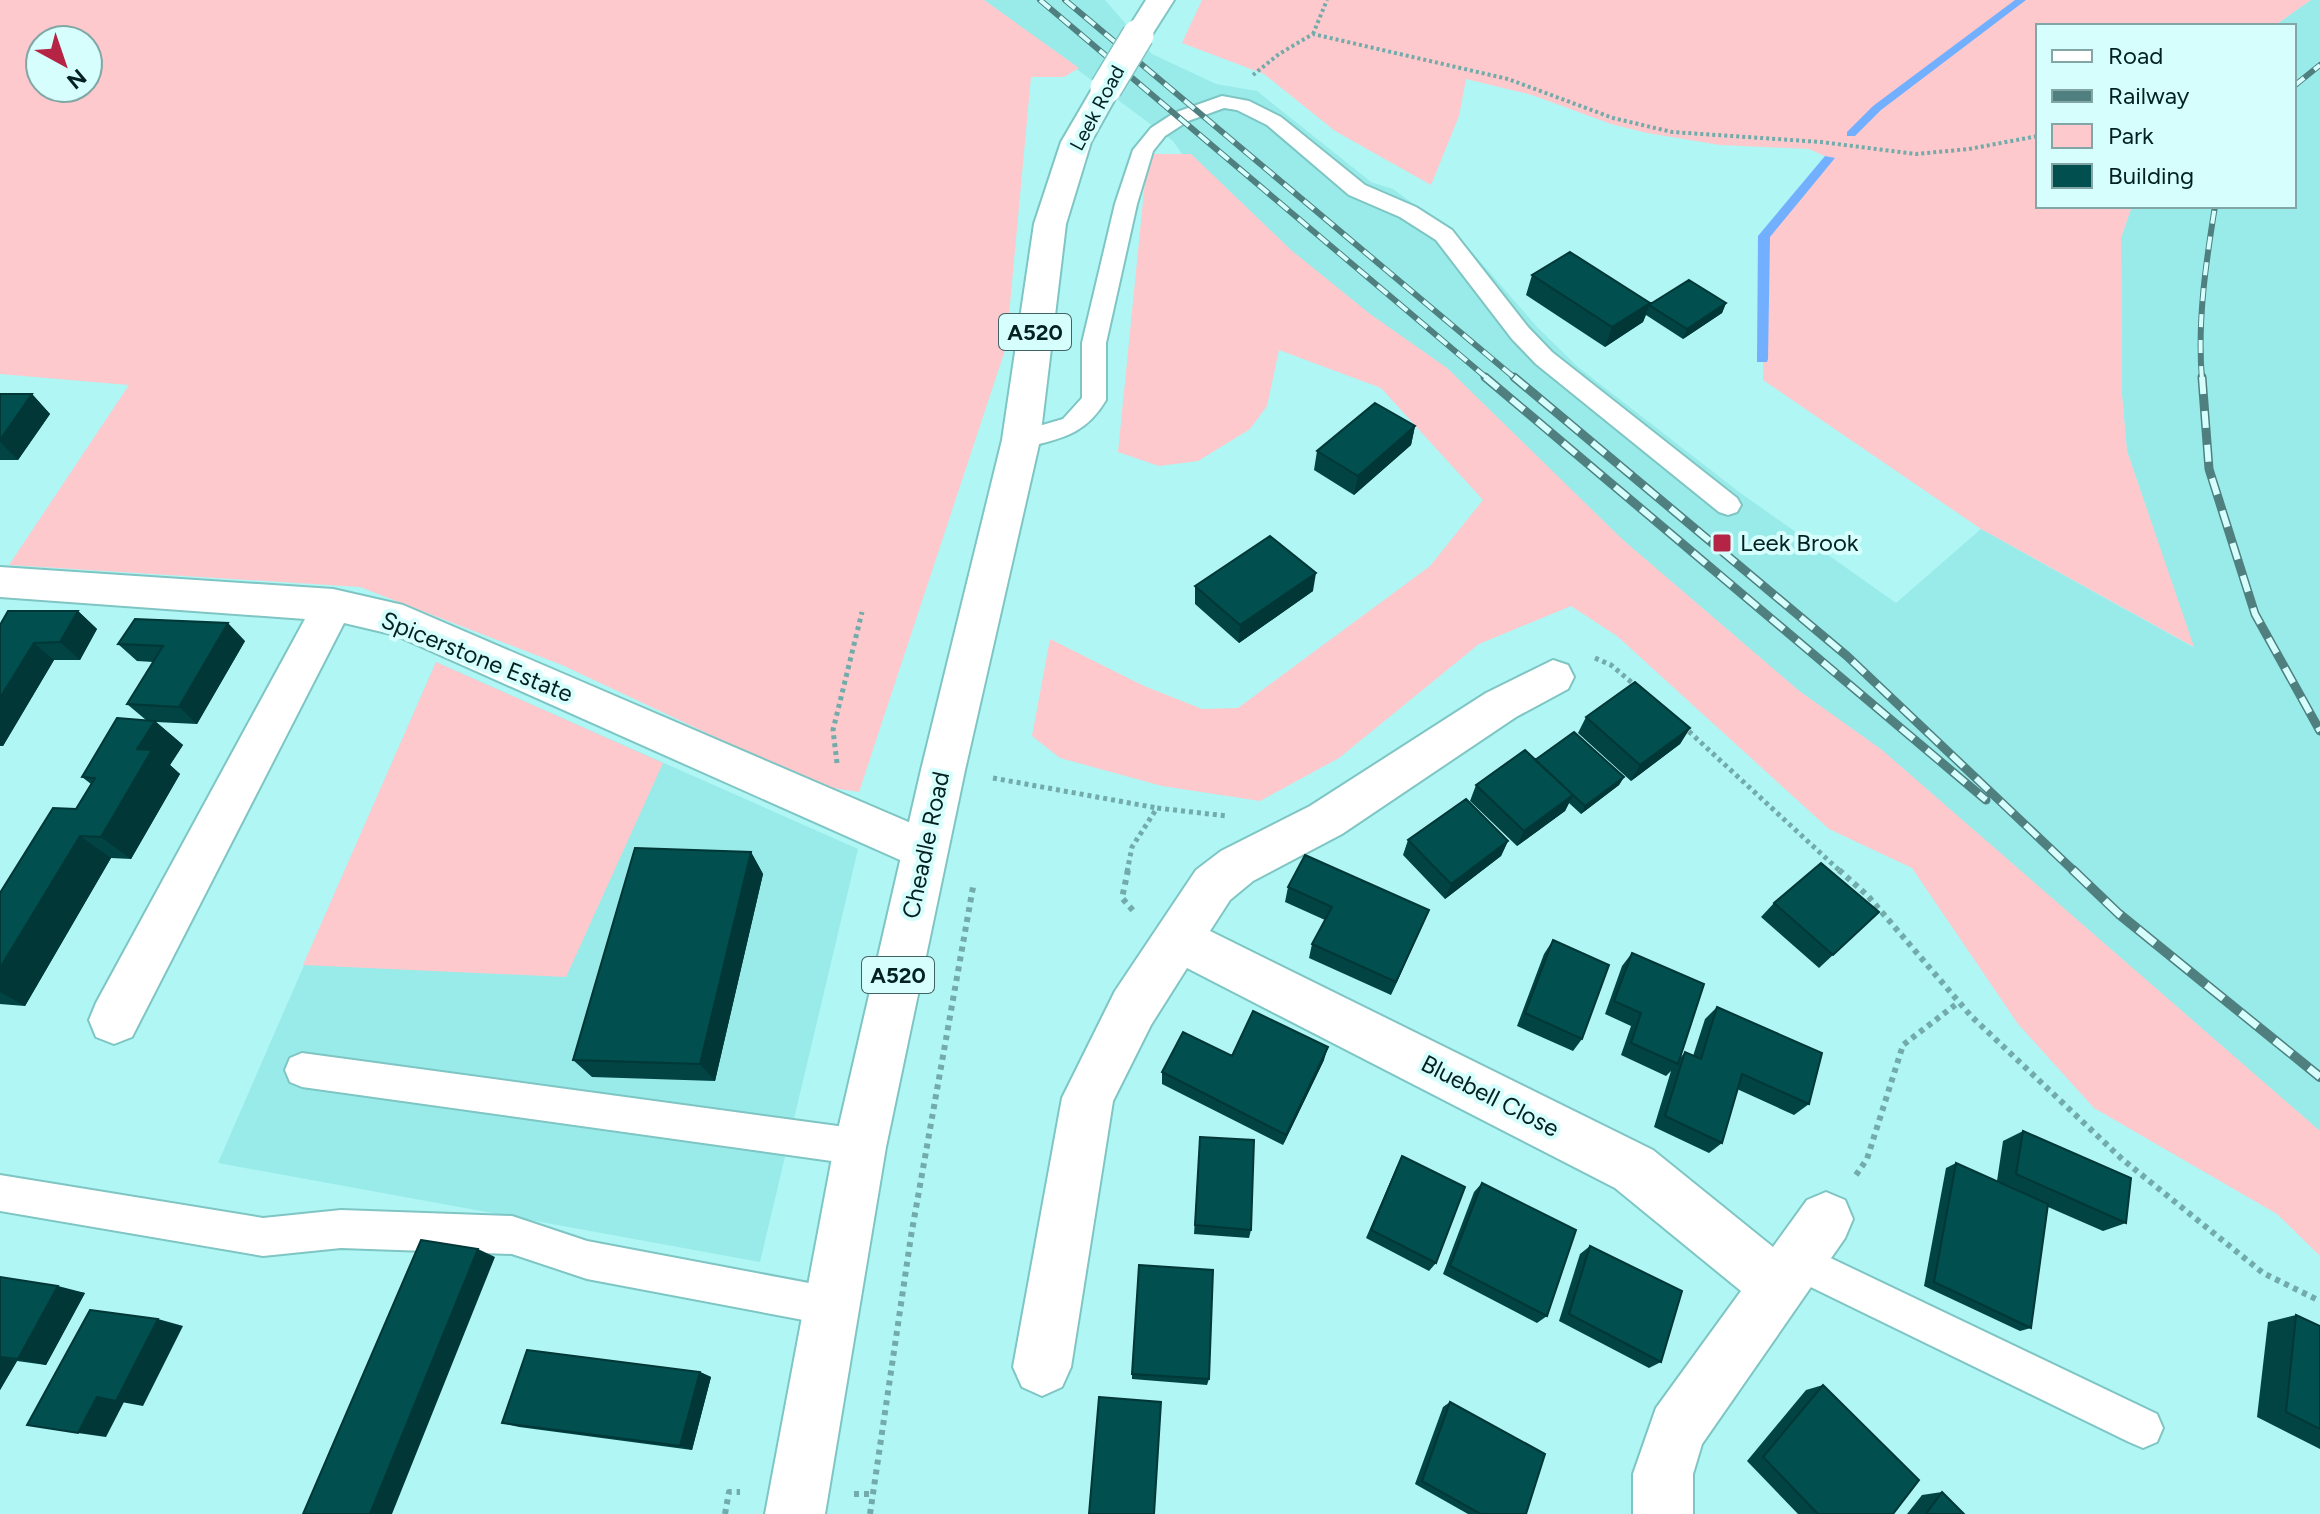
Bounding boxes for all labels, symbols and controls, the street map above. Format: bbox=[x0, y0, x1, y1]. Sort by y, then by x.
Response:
north arrow bbox=[24, 24, 104, 104]
legend bbox=[2036, 24, 2296, 208]
text: Road bbox=[2108, 41, 2163, 70]
street label: Leek Road bbox=[1065, 61, 1129, 155]
text: N bbox=[61, 63, 92, 95]
text: Railway bbox=[2108, 81, 2190, 110]
text: Park bbox=[2108, 121, 2154, 150]
text: Building bbox=[2108, 161, 2194, 190]
road number: A520 bbox=[999, 314, 1071, 350]
place label: Leek Brook bbox=[1740, 528, 1859, 557]
marker: Leek Brook bbox=[1711, 532, 1733, 554]
street label: Spicerstone Estate bbox=[377, 605, 577, 708]
street label: Cheadle Road bbox=[896, 769, 955, 921]
road number: A520 bbox=[862, 957, 934, 993]
street label: Bluebell Close bbox=[1416, 1048, 1564, 1143]

